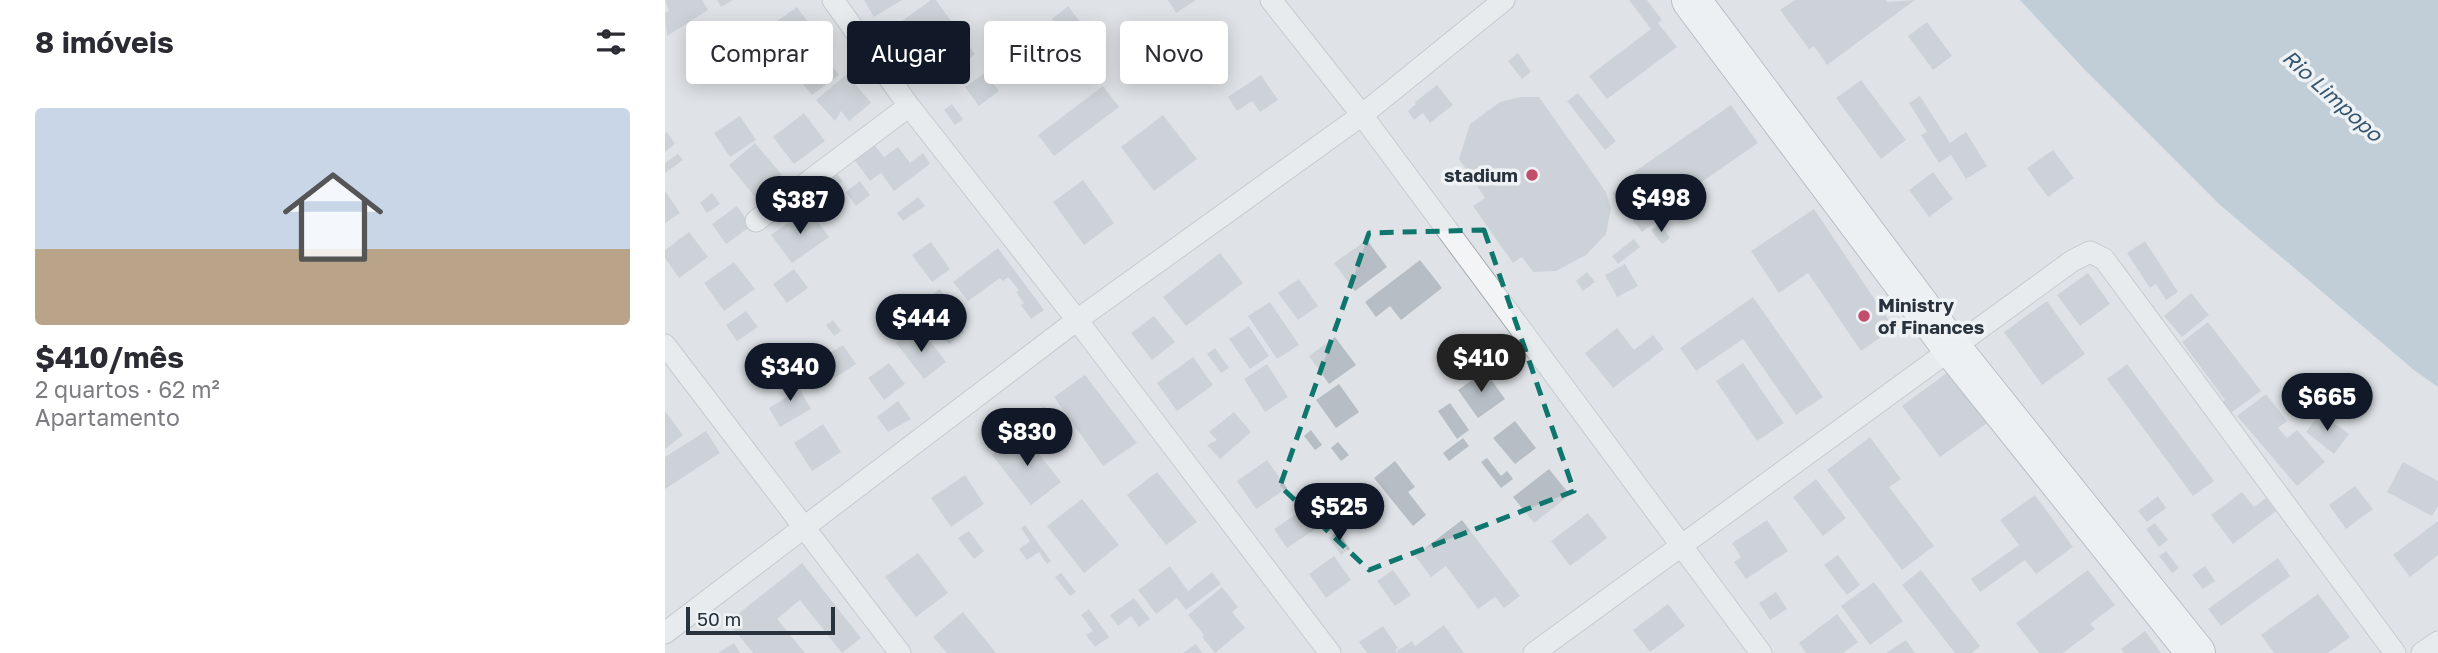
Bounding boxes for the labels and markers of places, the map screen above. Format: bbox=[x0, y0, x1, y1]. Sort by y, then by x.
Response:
place label: stadium bbox=[1444, 163, 1518, 186]
marker: stadium bbox=[1524, 167, 1540, 183]
pin: $498 bbox=[1620, 174, 1702, 234]
pin: $387 bbox=[759, 176, 841, 236]
place label: Ministry of Finances bbox=[1878, 293, 1985, 338]
pin: $444 bbox=[880, 294, 962, 354]
marker: Ministry of Finances bbox=[1856, 308, 1872, 324]
pin: $410 bbox=[1440, 334, 1522, 394]
pin: $340 bbox=[749, 344, 831, 403]
pin: $665 bbox=[2286, 374, 2368, 433]
pin: $830 bbox=[986, 408, 1068, 468]
pin: $525 bbox=[1298, 484, 1380, 543]

